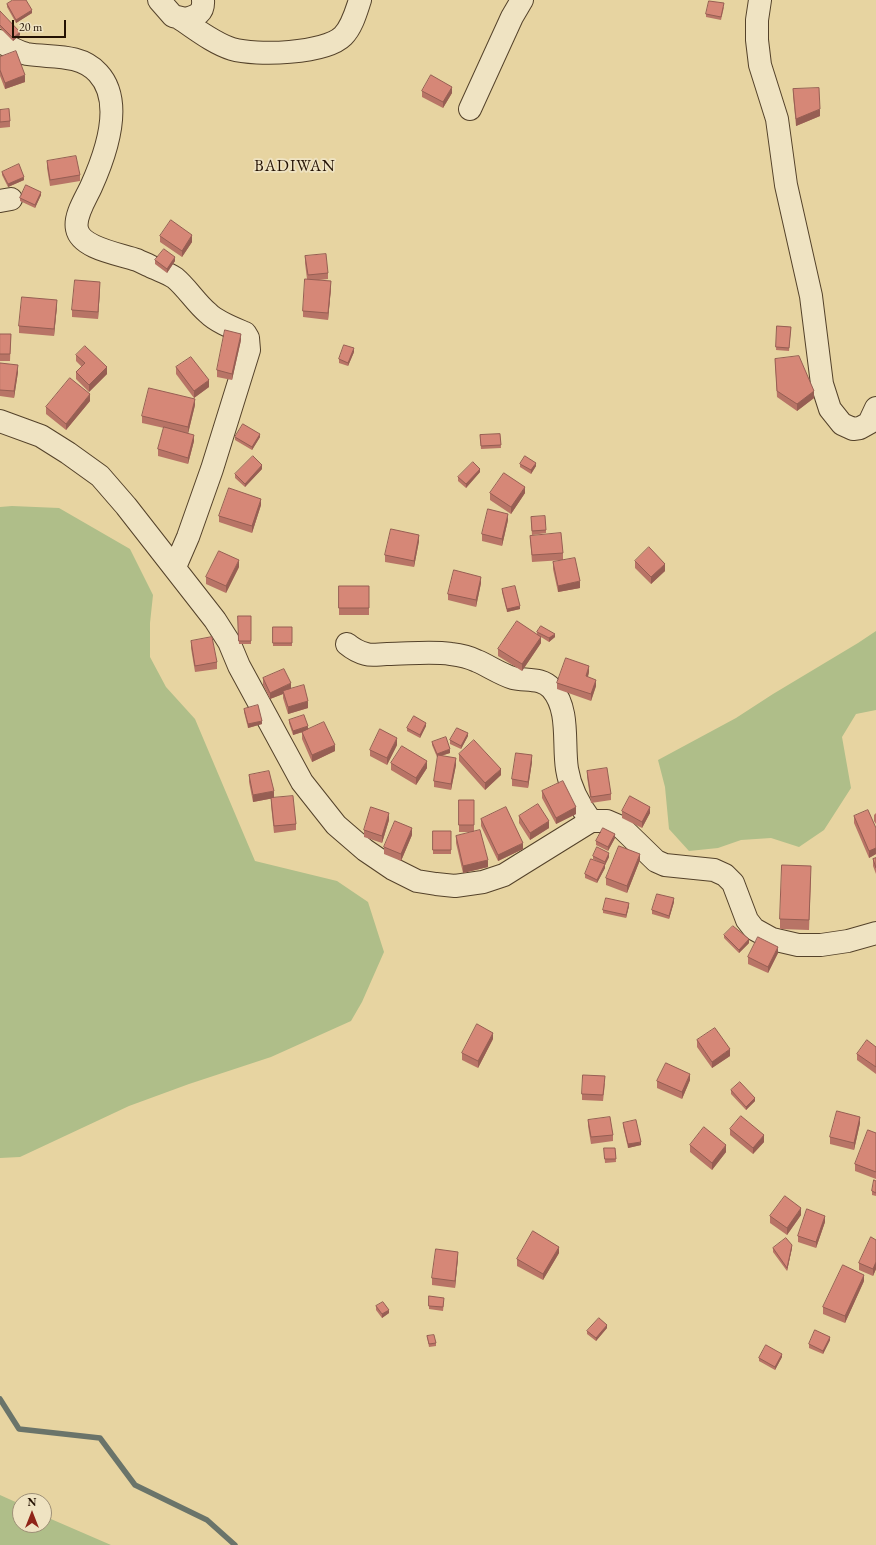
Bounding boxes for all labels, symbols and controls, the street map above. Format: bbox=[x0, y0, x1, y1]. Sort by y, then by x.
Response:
scale bar bbox=[14, 12, 68, 38]
text: 20 m bbox=[19, 19, 42, 35]
district label: BADIWAN bbox=[254, 157, 336, 177]
north arrow bbox=[12, 1493, 52, 1533]
text: N bbox=[28, 1495, 36, 1509]

